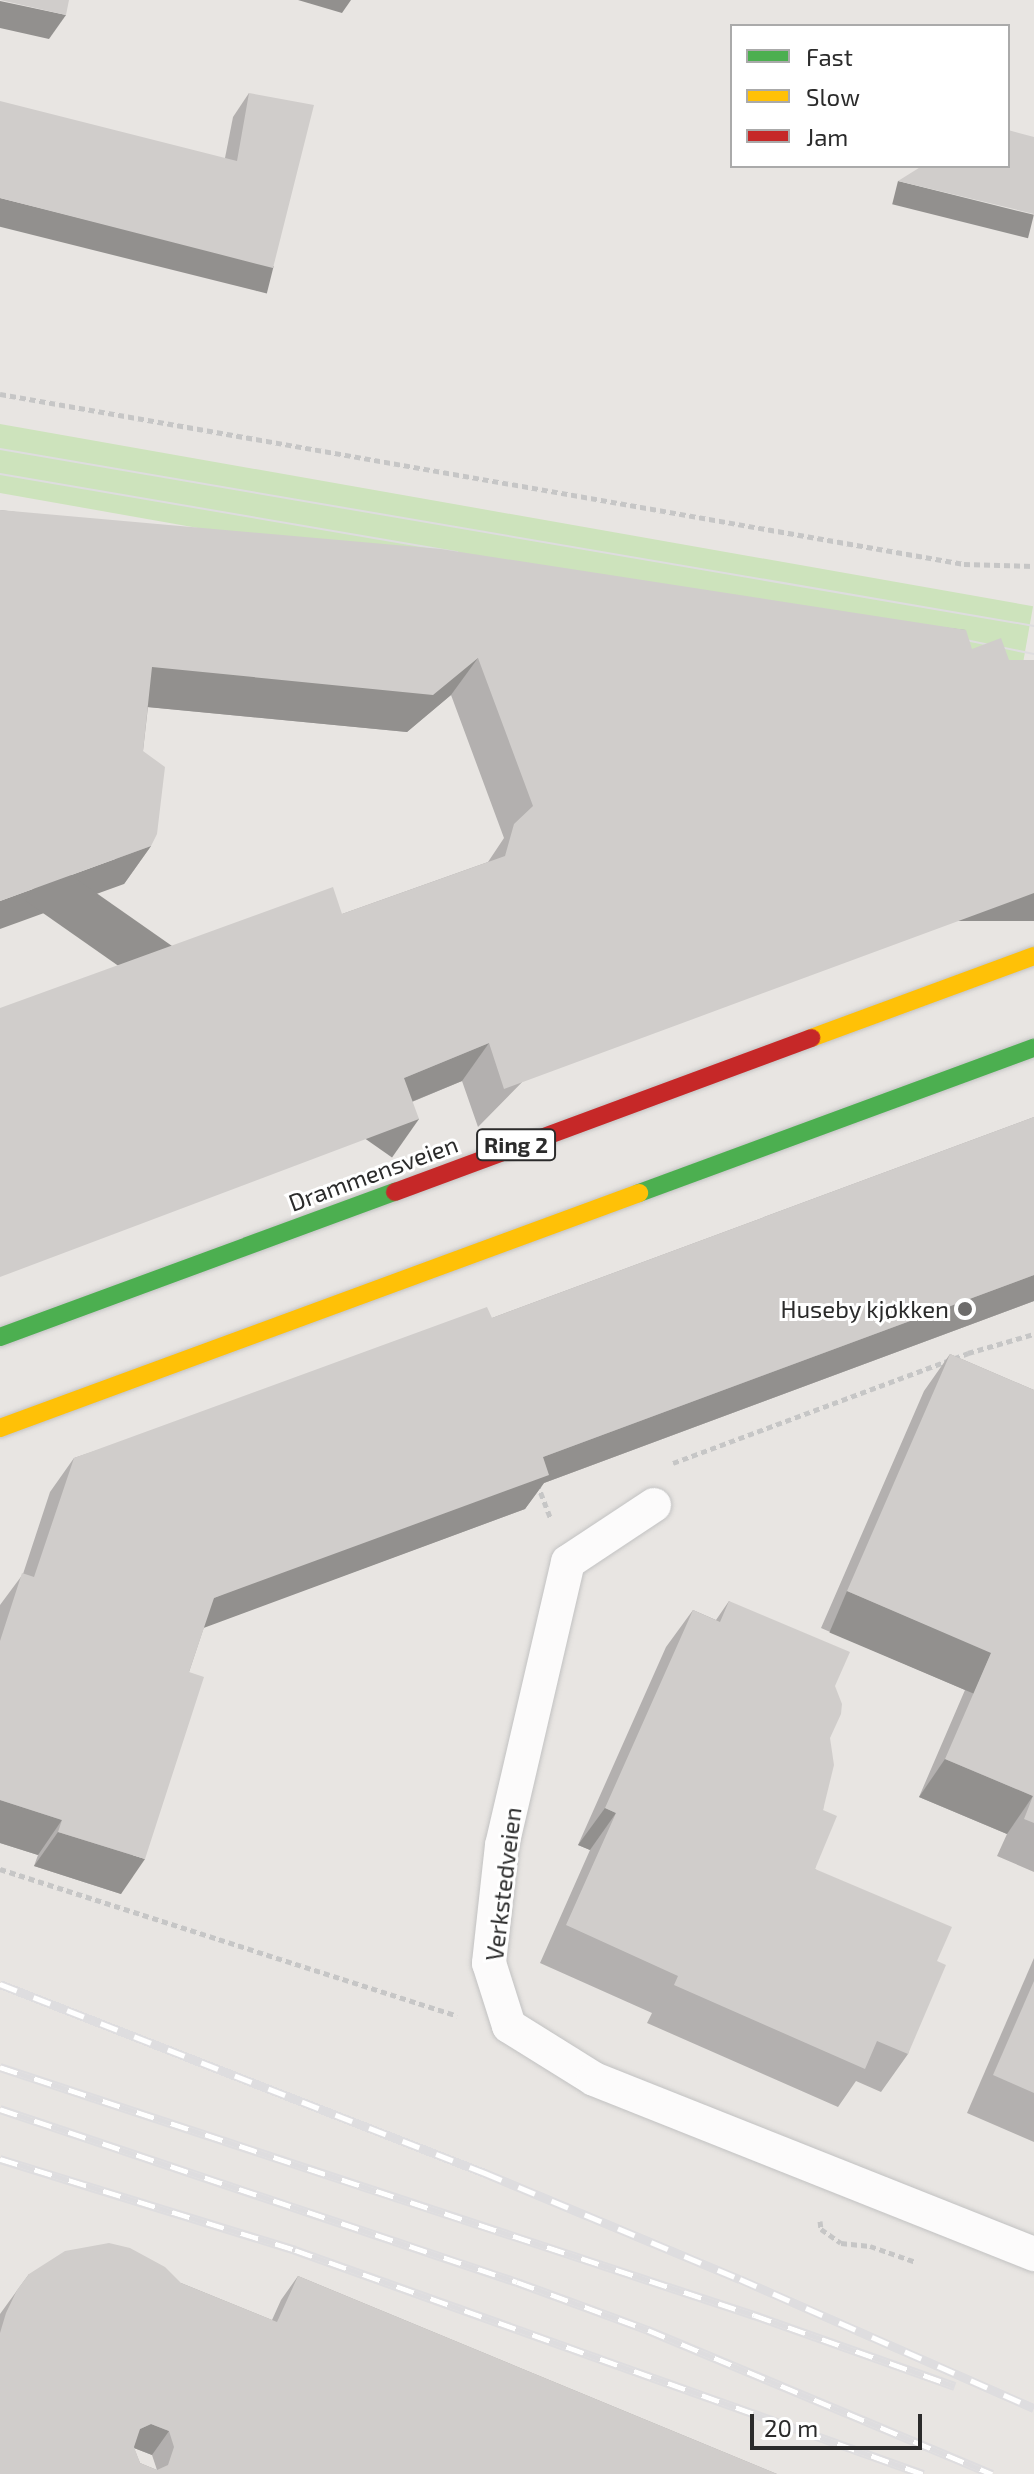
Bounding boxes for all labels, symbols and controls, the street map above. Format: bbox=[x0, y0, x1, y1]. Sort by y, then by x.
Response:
legend bbox=[730, 24, 1010, 168]
text: Fast bbox=[806, 42, 853, 71]
text: Slow bbox=[806, 82, 860, 111]
text: Jam bbox=[806, 122, 848, 151]
road number: Ring 2 bbox=[476, 1127, 556, 1163]
street label: Drammensveien bbox=[284, 1129, 462, 1217]
place label: Huseby kjøkken bbox=[780, 1295, 949, 1323]
marker: Huseby kjøkken bbox=[956, 1300, 974, 1318]
street label: Verkstedveien bbox=[479, 1805, 527, 1963]
scale bar bbox=[754, 2398, 926, 2448]
text: 20 m bbox=[764, 2413, 818, 2442]

